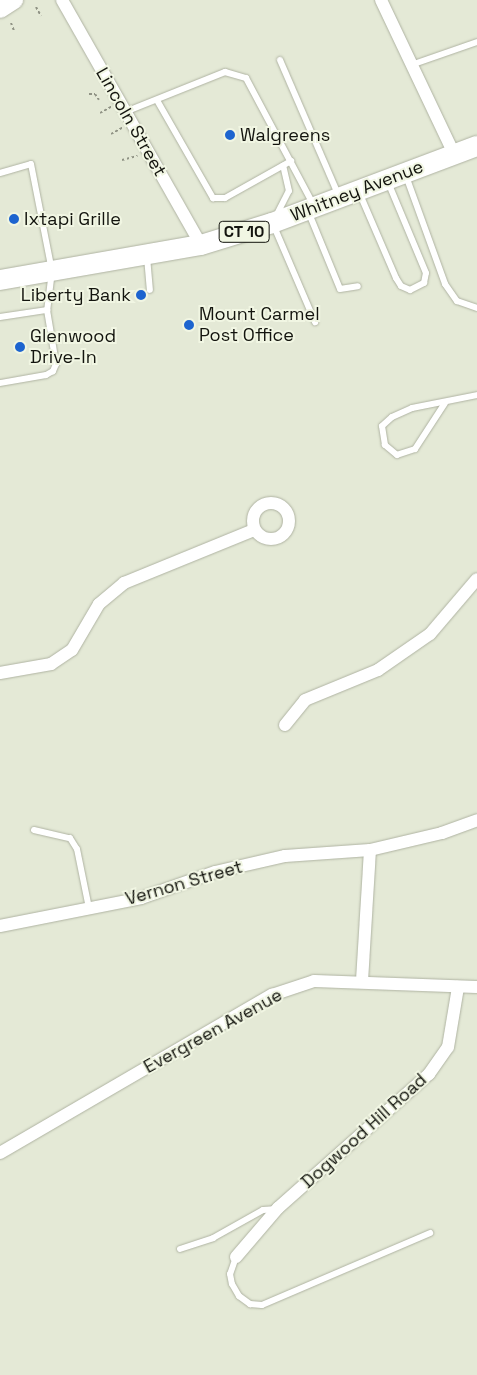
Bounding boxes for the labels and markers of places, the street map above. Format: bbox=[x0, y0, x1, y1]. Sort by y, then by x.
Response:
place label: Walgreens bbox=[240, 124, 330, 146]
marker: Walgreens bbox=[224, 129, 236, 141]
place label: Ixtapi Grille bbox=[24, 208, 121, 230]
marker: Ixtapi Grille bbox=[8, 213, 20, 225]
place label: Liberty Bank bbox=[21, 284, 131, 306]
marker: Liberty Bank bbox=[135, 289, 147, 301]
place label: Mount Carmel Post Office bbox=[199, 304, 320, 346]
marker: Mount Carmel Post Office bbox=[183, 319, 195, 331]
place label: Glenwood Drive-In bbox=[30, 326, 116, 368]
marker: Glenwood Drive-In bbox=[14, 341, 26, 353]

